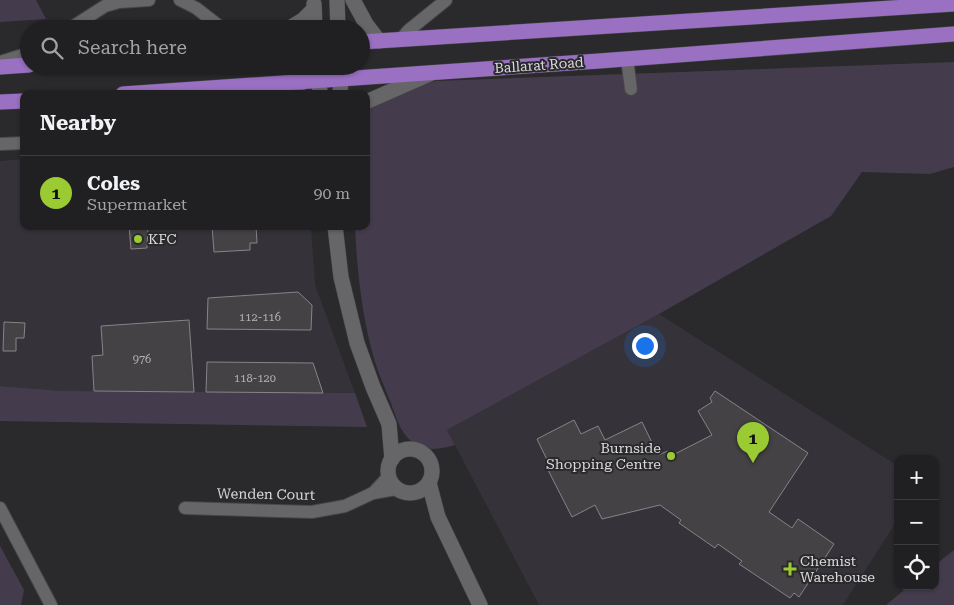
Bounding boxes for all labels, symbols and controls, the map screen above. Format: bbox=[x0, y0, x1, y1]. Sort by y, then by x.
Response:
search box bbox=[20, 20, 370, 75]
icon: search bbox=[38, 34, 66, 62]
text: Search here bbox=[78, 36, 187, 59]
street label: Ballarat Road bbox=[494, 54, 584, 76]
text: Nearby bbox=[40, 111, 116, 135]
text: Coles bbox=[87, 172, 140, 195]
text: 1 bbox=[52, 184, 60, 203]
text: 90 m bbox=[313, 184, 350, 203]
text: Supermarket bbox=[87, 195, 187, 214]
place label: KFC bbox=[148, 231, 177, 247]
marker: KFC bbox=[132, 233, 144, 245]
house number: 112-116 bbox=[239, 311, 281, 324]
your location bbox=[632, 333, 658, 359]
house number: 976 bbox=[133, 353, 151, 366]
house number: 118-120 bbox=[234, 372, 276, 385]
pin: 1 bbox=[737, 422, 769, 463]
place label: Burnside Shopping Centre bbox=[546, 440, 661, 472]
marker: Burnside Shopping Centre bbox=[665, 450, 677, 462]
map controls bbox=[894, 455, 939, 590]
button: + bbox=[894, 455, 939, 500]
street label: Wenden Court bbox=[217, 485, 315, 503]
button: − bbox=[894, 500, 939, 545]
button: locate bbox=[894, 545, 939, 590]
place label: Chemist Warehouse bbox=[800, 553, 875, 585]
marker: Chemist Warehouse bbox=[784, 563, 796, 575]

